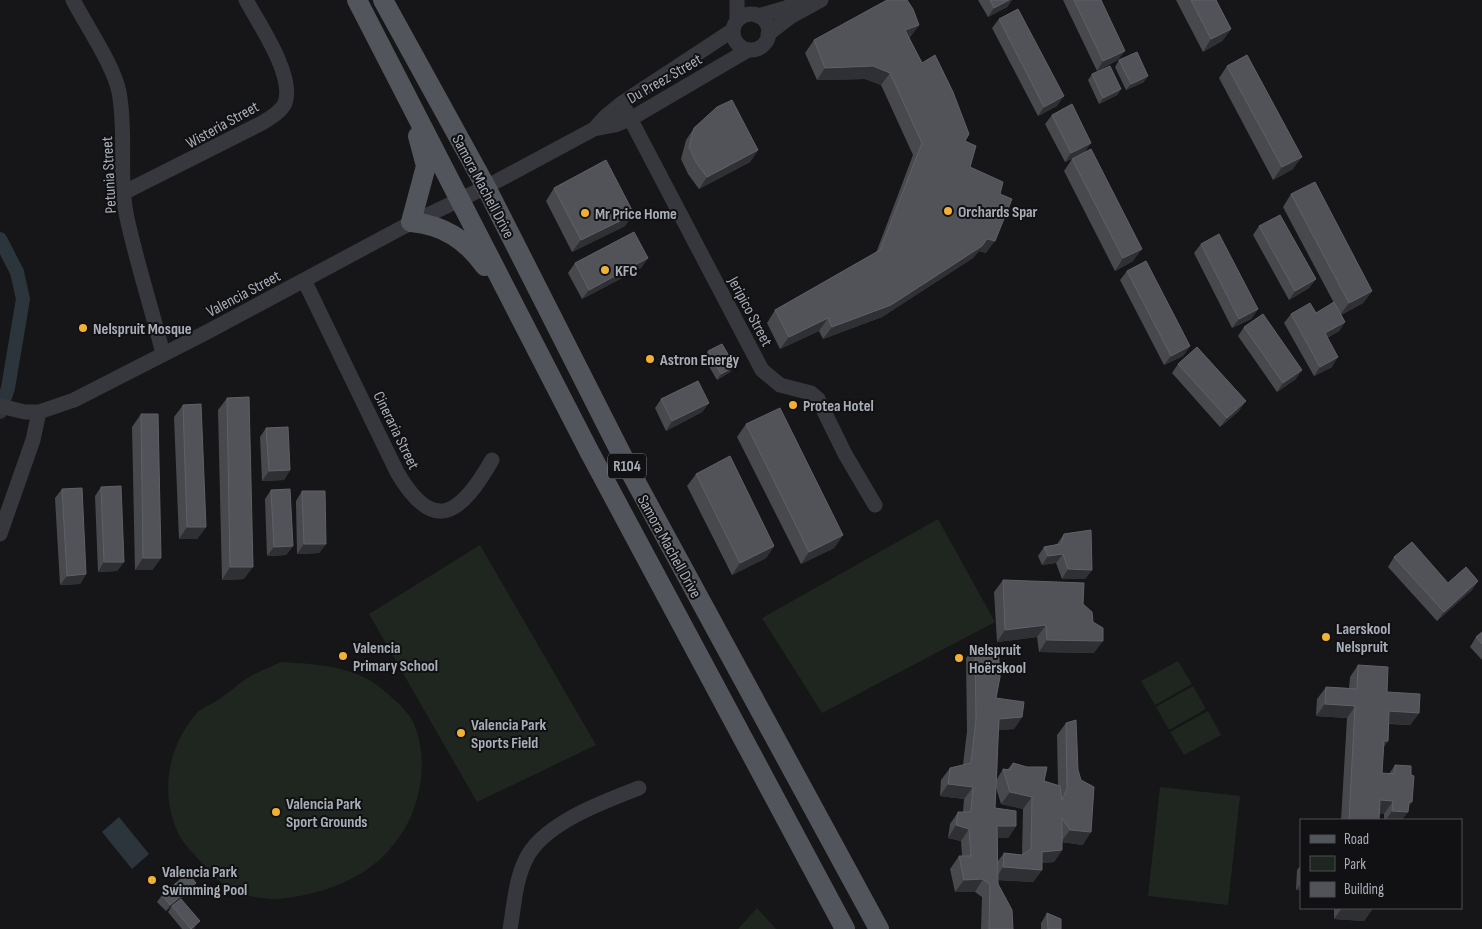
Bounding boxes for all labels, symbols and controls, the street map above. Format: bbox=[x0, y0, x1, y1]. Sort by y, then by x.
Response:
street label: Du Preez Street bbox=[624, 50, 706, 108]
street label: Wisteria Street bbox=[183, 97, 263, 153]
street label: Samora Machell Drive bbox=[447, 132, 518, 242]
street label: Petunia Street bbox=[98, 136, 121, 214]
place label: Orchards Spar bbox=[958, 203, 1038, 222]
place label: Mr Price Home bbox=[595, 205, 677, 224]
marker: Orchards Spar bbox=[942, 205, 954, 217]
marker: Mr Price Home bbox=[579, 207, 591, 219]
place label: KFC bbox=[615, 262, 638, 281]
marker: KFC bbox=[599, 264, 611, 276]
street label: Valencia Street bbox=[203, 267, 284, 322]
street label: Jeripico Street bbox=[723, 273, 776, 350]
place label: Nelspruit Mosque bbox=[93, 320, 192, 339]
marker: Nelspruit Mosque bbox=[77, 322, 89, 334]
place label: Astron Energy bbox=[659, 351, 739, 370]
marker: Astron Energy bbox=[644, 353, 656, 365]
street label: Cineraria Street bbox=[369, 388, 423, 473]
place label: Protea Hotel bbox=[803, 397, 874, 416]
marker: Protea Hotel bbox=[787, 399, 799, 411]
road number: R104 bbox=[608, 454, 646, 478]
street label: Samora Machell Drive bbox=[633, 492, 705, 602]
place label: Laerskool Nelspruit bbox=[1336, 620, 1390, 657]
marker: Laerskool Nelspruit bbox=[1320, 631, 1332, 643]
place label: Valencia Primary School bbox=[353, 639, 438, 676]
place label: Nelspruit Hoërskool bbox=[969, 641, 1026, 678]
marker: Valencia Primary School bbox=[337, 650, 349, 662]
marker: Nelspruit Hoërskool bbox=[953, 652, 965, 664]
place label: Valencia Park Sports Field bbox=[471, 716, 547, 753]
marker: Valencia Park Sports Field bbox=[455, 727, 467, 739]
place label: Valencia Park Sport Grounds bbox=[286, 795, 368, 832]
marker: Valencia Park Sport Grounds bbox=[270, 806, 282, 818]
legend bbox=[1300, 819, 1462, 909]
text: Road bbox=[1344, 830, 1369, 849]
text: Park bbox=[1344, 855, 1366, 874]
place label: Valencia Park Swimming Pool bbox=[162, 863, 247, 900]
marker: Valencia Park Swimming Pool bbox=[146, 874, 158, 886]
text: Building bbox=[1344, 880, 1384, 899]

